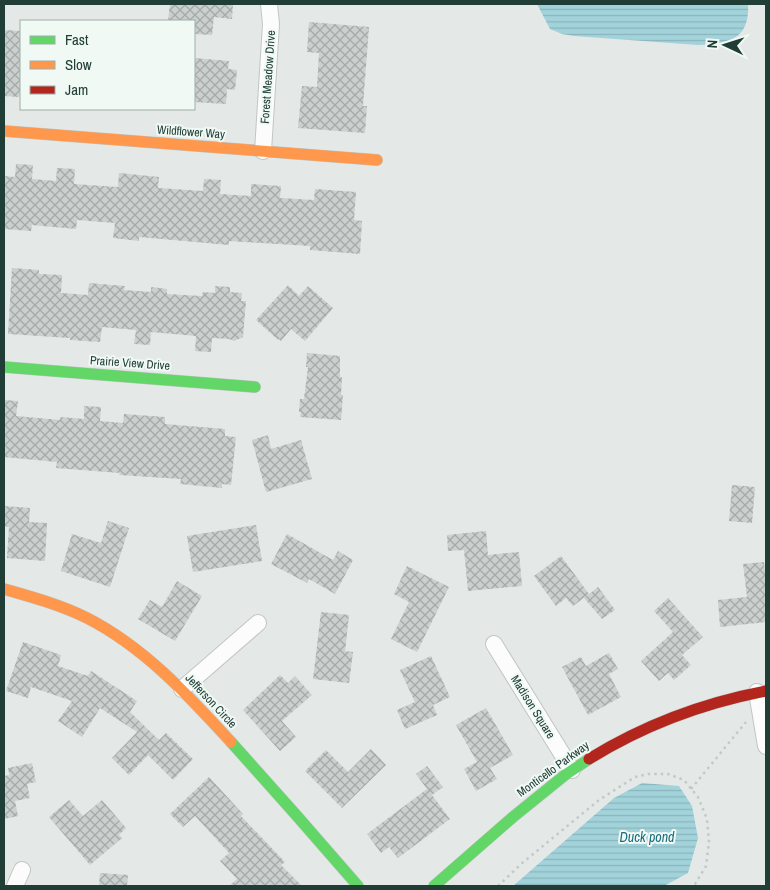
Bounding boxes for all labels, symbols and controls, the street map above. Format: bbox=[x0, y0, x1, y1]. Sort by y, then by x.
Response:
legend bbox=[20, 20, 195, 110]
north arrow bbox=[700, 20, 750, 70]
text: Fast bbox=[65, 29, 89, 50]
street label: Forest Meadow Drive bbox=[257, 30, 279, 124]
text: N bbox=[703, 39, 721, 49]
text: Slow bbox=[65, 54, 92, 75]
text: Jam bbox=[65, 79, 88, 100]
street label: Wildflower Way bbox=[157, 122, 226, 142]
street label: Prairie View Drive bbox=[89, 352, 171, 374]
street label: Jefferson Circle bbox=[182, 670, 240, 732]
street label: Madison Square bbox=[507, 672, 559, 742]
street label: Monticello Parkway bbox=[514, 737, 592, 801]
water label: Duck pond bbox=[620, 828, 675, 846]

